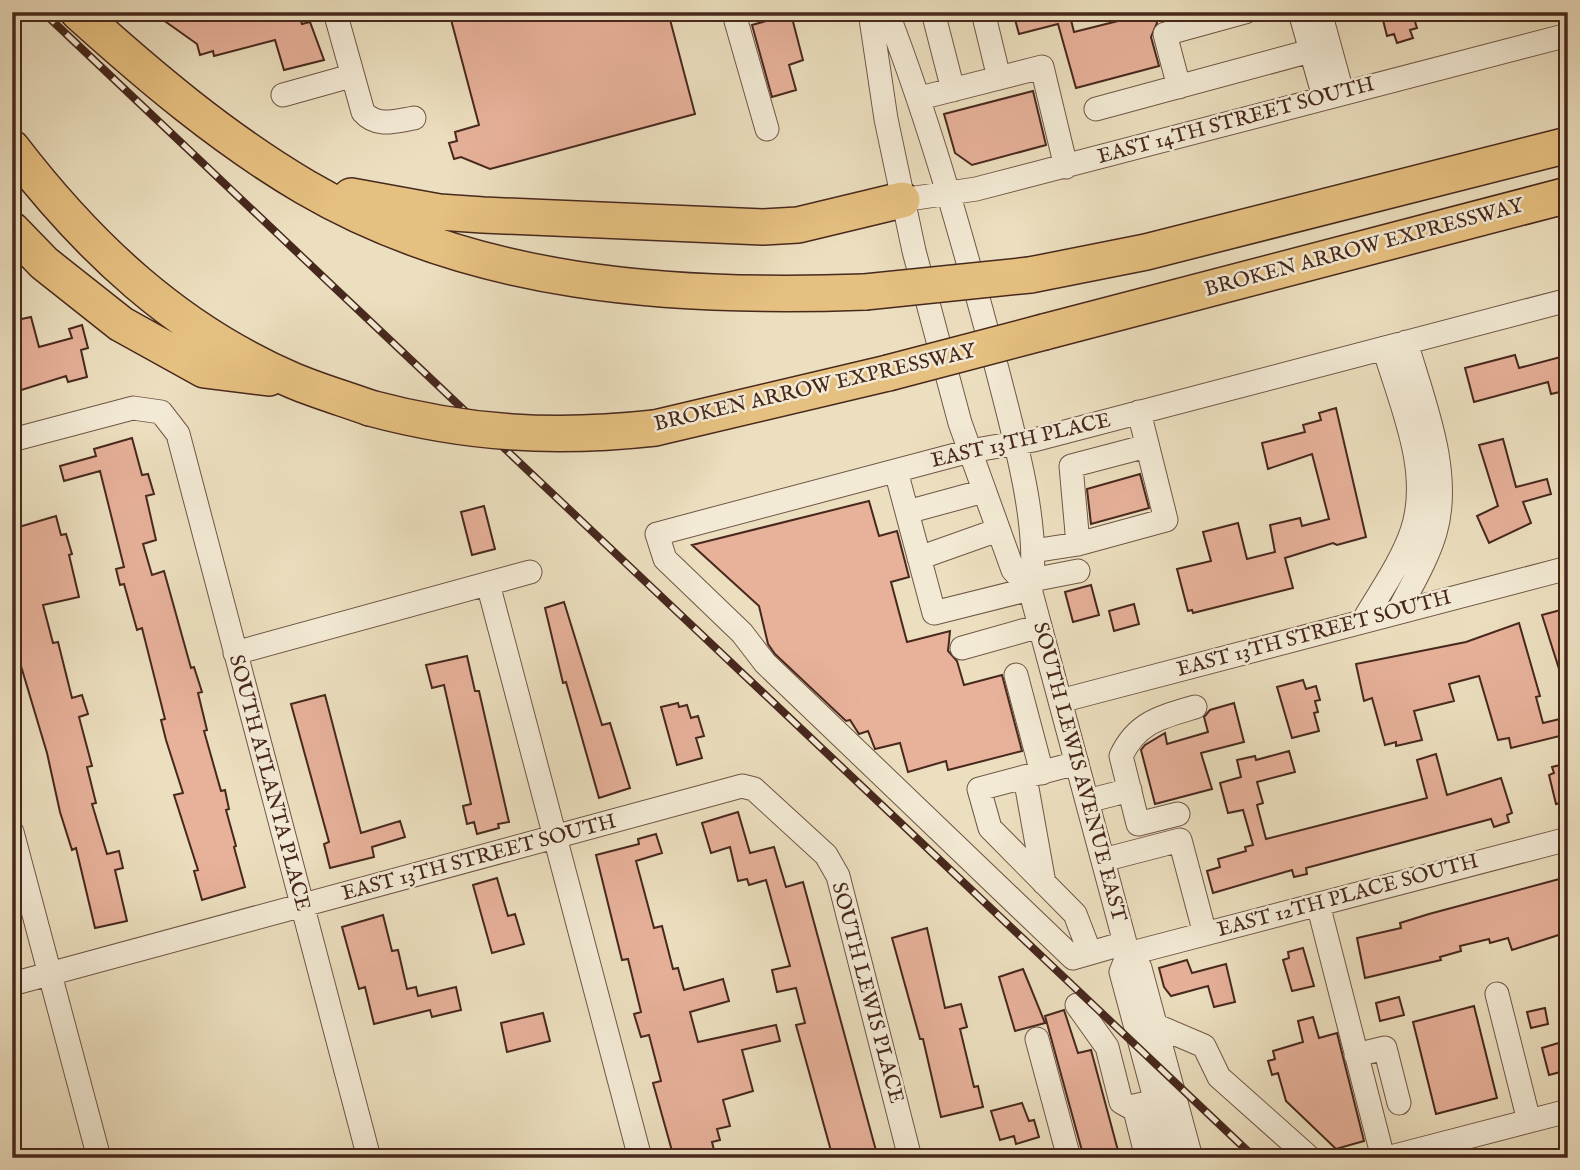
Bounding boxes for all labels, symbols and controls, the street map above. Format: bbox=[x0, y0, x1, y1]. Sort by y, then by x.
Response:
street label: EAST 14TH STREET SOUTH bbox=[1095, 71, 1377, 171]
street label: BROKEN ARROW EXPRESSWAY bbox=[1201, 192, 1528, 304]
street label: BROKEN ARROW EXPRESSWAY bbox=[652, 337, 980, 438]
street label: EAST 13TH PLACE bbox=[929, 407, 1113, 475]
street label: EAST 13TH STREET SOUTH bbox=[1174, 584, 1454, 684]
street label: SOUTH LEWIS AVENUE EAST bbox=[1026, 619, 1132, 925]
street label: SOUTH ATLANTA PLACE bbox=[222, 652, 316, 914]
street label: EAST 13TH STREET SOUTH bbox=[339, 808, 619, 908]
street label: EAST 12TH PLACE SOUTH bbox=[1214, 848, 1482, 944]
street label: SOUTH LEWIS PLACE bbox=[824, 879, 910, 1107]

